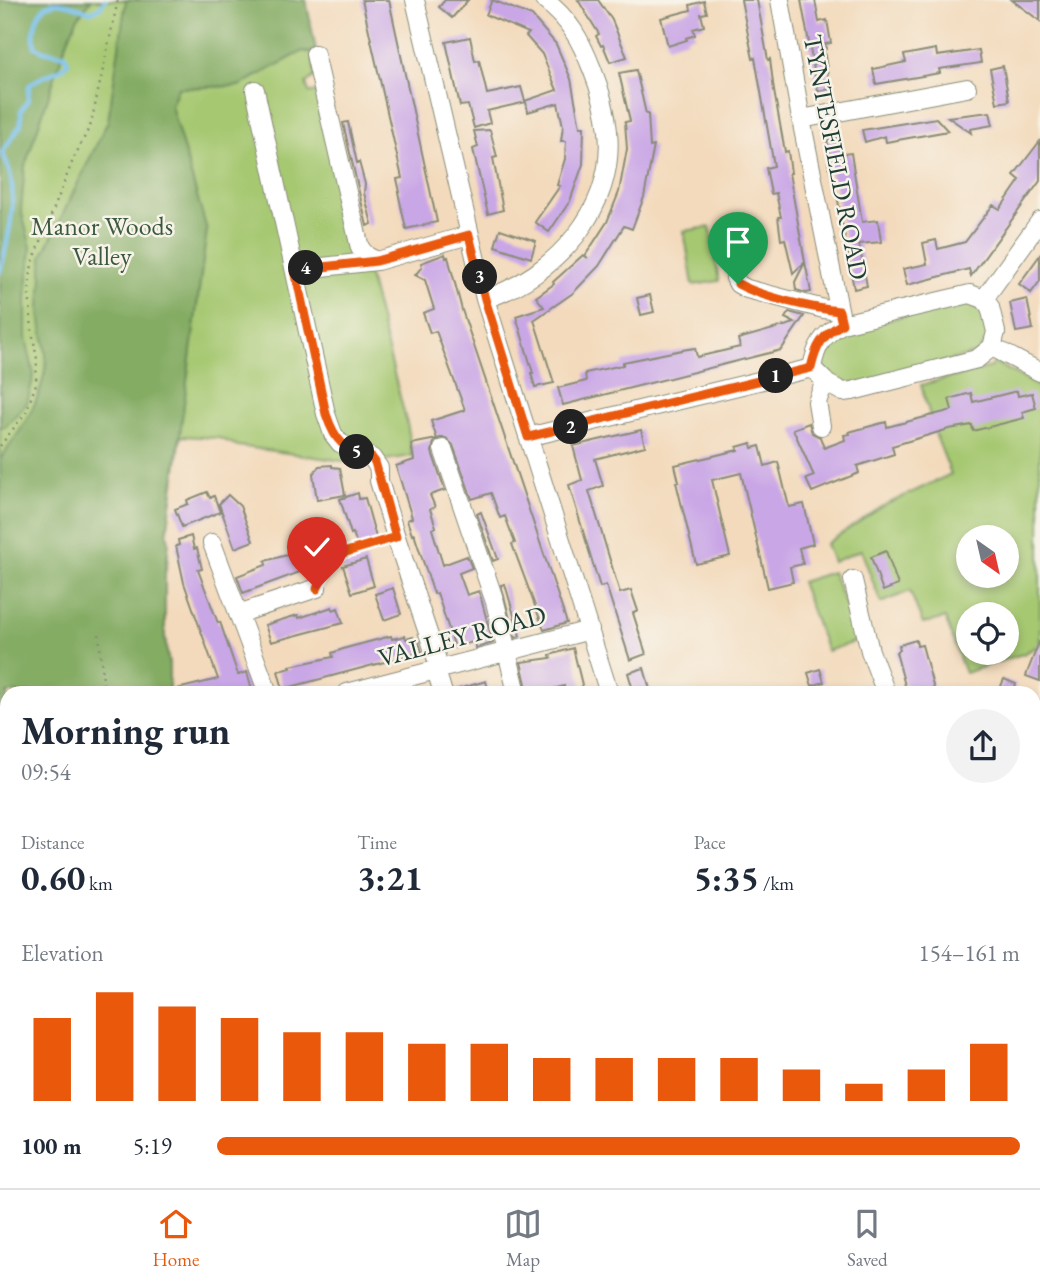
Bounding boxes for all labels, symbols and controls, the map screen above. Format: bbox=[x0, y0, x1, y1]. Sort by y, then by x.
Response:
street label: TYNTESFIELD ROAD bbox=[796, 31, 876, 283]
park label: Manor Woods Valley bbox=[31, 209, 173, 273]
pin bbox=[708, 212, 768, 284]
icon: arrive bbox=[719, 223, 757, 261]
pin: 4 bbox=[288, 250, 324, 286]
text: 4 bbox=[300, 255, 311, 280]
pin: 3 bbox=[462, 260, 498, 294]
text: 3 bbox=[474, 264, 485, 289]
pin: 1 bbox=[758, 358, 794, 394]
text: 1 bbox=[770, 363, 781, 388]
pin: 2 bbox=[554, 410, 588, 444]
text: 2 bbox=[565, 414, 576, 439]
pin: 5 bbox=[340, 434, 374, 470]
text: 5 bbox=[351, 439, 362, 464]
pin bbox=[287, 517, 347, 589]
north arrow bbox=[956, 525, 1018, 588]
map controls bbox=[956, 525, 1019, 665]
icon: check bbox=[298, 528, 336, 566]
street label: VALLEY ROAD bbox=[374, 597, 550, 675]
button: locate bbox=[956, 602, 1019, 665]
text: Morning run bbox=[21, 706, 230, 755]
button: share bbox=[946, 709, 1020, 783]
text: 09:54 bbox=[21, 757, 71, 787]
text: Distance bbox=[21, 830, 84, 855]
text: Time bbox=[357, 830, 397, 855]
text: Pace bbox=[694, 830, 726, 855]
text: 0.60 bbox=[21, 855, 85, 900]
text: 3:21 bbox=[357, 855, 423, 900]
text: 5:35 bbox=[694, 855, 759, 900]
text: km bbox=[85, 871, 113, 896]
text: /km bbox=[759, 871, 794, 896]
text: Elevation bbox=[21, 938, 104, 968]
text: 154–161 m bbox=[919, 938, 1020, 968]
text: 100 m bbox=[21, 1131, 82, 1161]
text: 5:19 bbox=[133, 1131, 172, 1161]
tab: Home bbox=[152, 1205, 199, 1272]
tab: Map bbox=[504, 1205, 542, 1272]
tab: Saved bbox=[847, 1205, 888, 1272]

